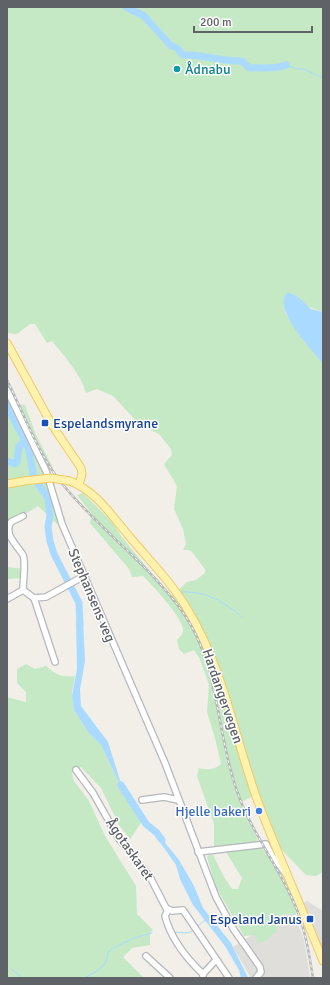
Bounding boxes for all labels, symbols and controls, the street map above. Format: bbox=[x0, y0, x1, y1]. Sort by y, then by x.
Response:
scale bar bbox=[194, 8, 312, 34]
text: 200 m bbox=[200, 15, 232, 30]
place label: Ådnabu bbox=[185, 61, 231, 78]
marker: Ådnabu bbox=[172, 64, 182, 74]
place label: Espelandsmyrane bbox=[53, 415, 158, 432]
marker: Espelandsmyrane bbox=[40, 418, 50, 428]
street label: Stephansens veg bbox=[64, 546, 119, 644]
street label: Hardangervegen bbox=[198, 647, 247, 746]
place label: Hjelle bakeri bbox=[175, 803, 251, 820]
marker: Hjelle bakeri bbox=[254, 806, 264, 816]
street label: Ågotaskaret bbox=[102, 815, 157, 884]
place label: Espeland Janus bbox=[210, 911, 302, 928]
marker: Espeland Janus bbox=[305, 914, 315, 924]

